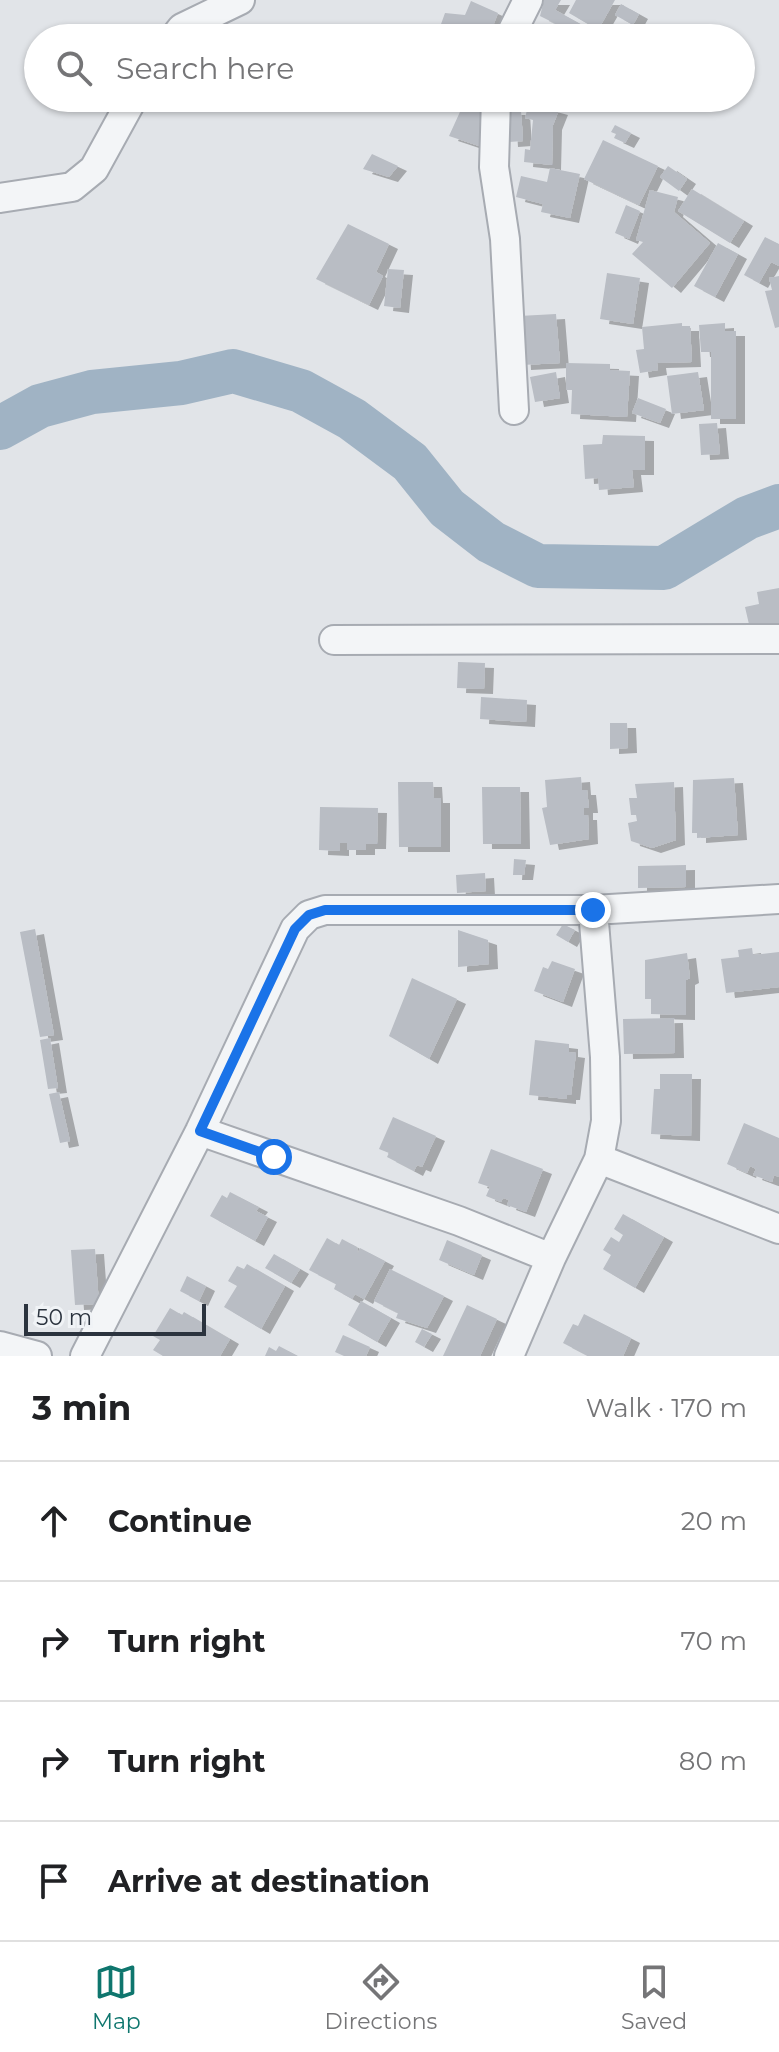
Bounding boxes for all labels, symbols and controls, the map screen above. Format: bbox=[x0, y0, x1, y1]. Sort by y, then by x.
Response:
search box bbox=[24, 24, 755, 112]
icon: search bbox=[52, 46, 96, 90]
text: Search here bbox=[116, 50, 294, 87]
route end bbox=[575, 892, 611, 928]
route start bbox=[256, 1139, 292, 1175]
scale bar bbox=[24, 1300, 206, 1336]
text: 50 m bbox=[36, 1304, 92, 1331]
text: 3 min bbox=[32, 1387, 131, 1429]
text: Walk · 170 m bbox=[586, 1392, 747, 1424]
icon: ahead bbox=[32, 1499, 76, 1543]
text: Continue bbox=[108, 1503, 252, 1540]
text: 20 m bbox=[681, 1505, 747, 1537]
icon: right bbox=[32, 1619, 76, 1663]
text: Turn right bbox=[108, 1623, 265, 1660]
text: 70 m bbox=[681, 1625, 747, 1657]
icon: right bbox=[32, 1739, 76, 1783]
text: Turn right bbox=[108, 1743, 265, 1780]
text: 80 m bbox=[679, 1745, 747, 1777]
icon: arrive bbox=[32, 1859, 76, 1903]
text: Arrive at destination bbox=[108, 1863, 430, 1900]
tab: Map bbox=[92, 1960, 141, 2035]
tab: Directions bbox=[325, 1960, 437, 2035]
tab: Saved bbox=[621, 1960, 687, 2035]

